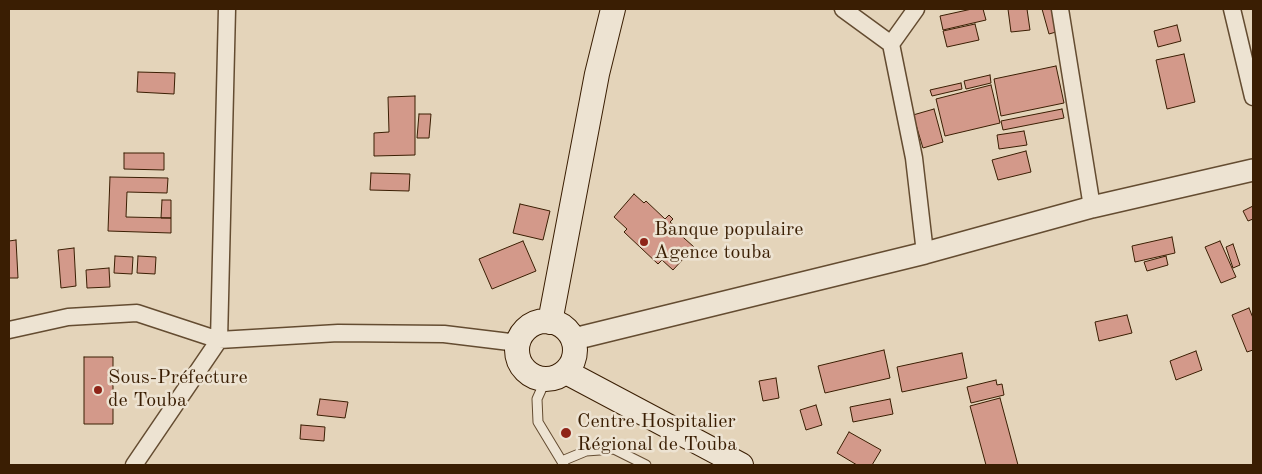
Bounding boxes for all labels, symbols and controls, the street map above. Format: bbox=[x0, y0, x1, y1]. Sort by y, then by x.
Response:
place label: Banque populaire Agence touba bbox=[654, 218, 803, 265]
marker: Banque populaire Agence touba bbox=[638, 236, 650, 248]
place label: Sous-Préfecture de Touba bbox=[108, 366, 248, 413]
marker: Sous-Préfecture de Touba bbox=[92, 384, 104, 396]
place label: Centre Hospitalier Régional de Touba bbox=[577, 410, 737, 457]
marker: Centre Hospitalier Régional de Touba bbox=[559, 426, 573, 440]

